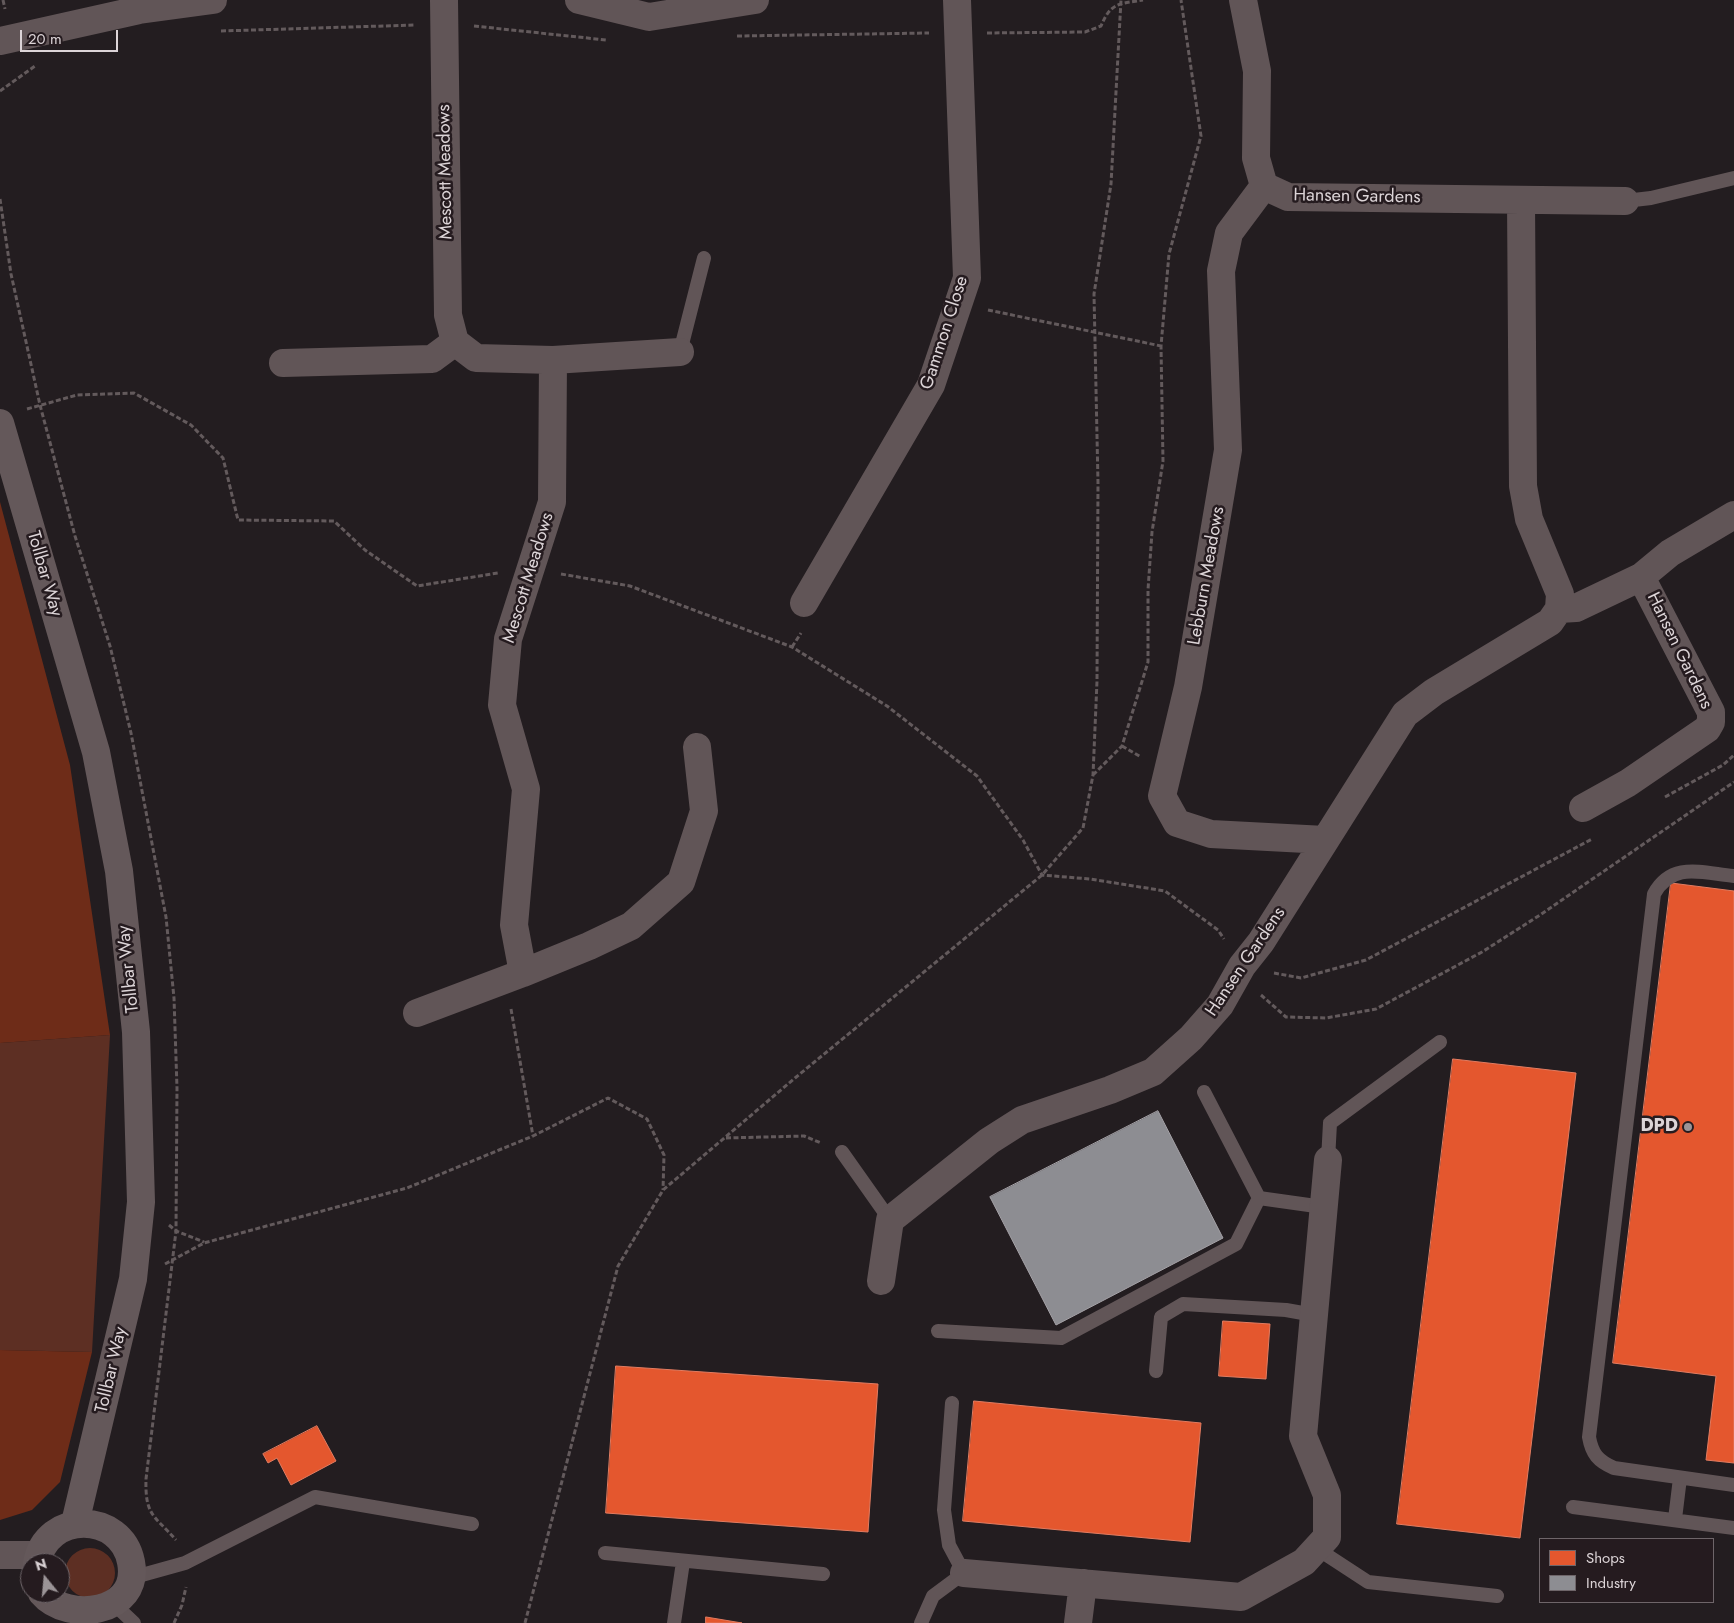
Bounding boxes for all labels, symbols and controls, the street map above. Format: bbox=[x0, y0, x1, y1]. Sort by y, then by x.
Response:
scale bar bbox=[22, 20, 120, 52]
text: 20 m bbox=[28, 28, 62, 50]
street label: Mescott Meadows bbox=[434, 104, 458, 240]
street label: Hansen Gardens bbox=[1293, 185, 1421, 209]
street label: Gammon Close bbox=[916, 273, 974, 393]
street label: Lebburn Meadows bbox=[1184, 505, 1230, 647]
street label: Mescott Meadows bbox=[499, 510, 559, 646]
street label: Tollbar Way bbox=[22, 529, 66, 619]
street label: Hansen Gardens bbox=[1641, 589, 1717, 713]
street label: Hansen Gardens bbox=[1201, 903, 1291, 1021]
street label: Tollbar Way bbox=[114, 924, 144, 1014]
place label: DPD bbox=[1640, 1116, 1678, 1138]
marker: DPD bbox=[1682, 1121, 1694, 1133]
street label: Tollbar Way bbox=[92, 1325, 132, 1415]
legend bbox=[1539, 1538, 1714, 1603]
text: Shops bbox=[1586, 1547, 1625, 1569]
north arrow bbox=[20, 1553, 70, 1603]
text: N bbox=[33, 1553, 49, 1576]
text: Industry bbox=[1586, 1572, 1636, 1594]

